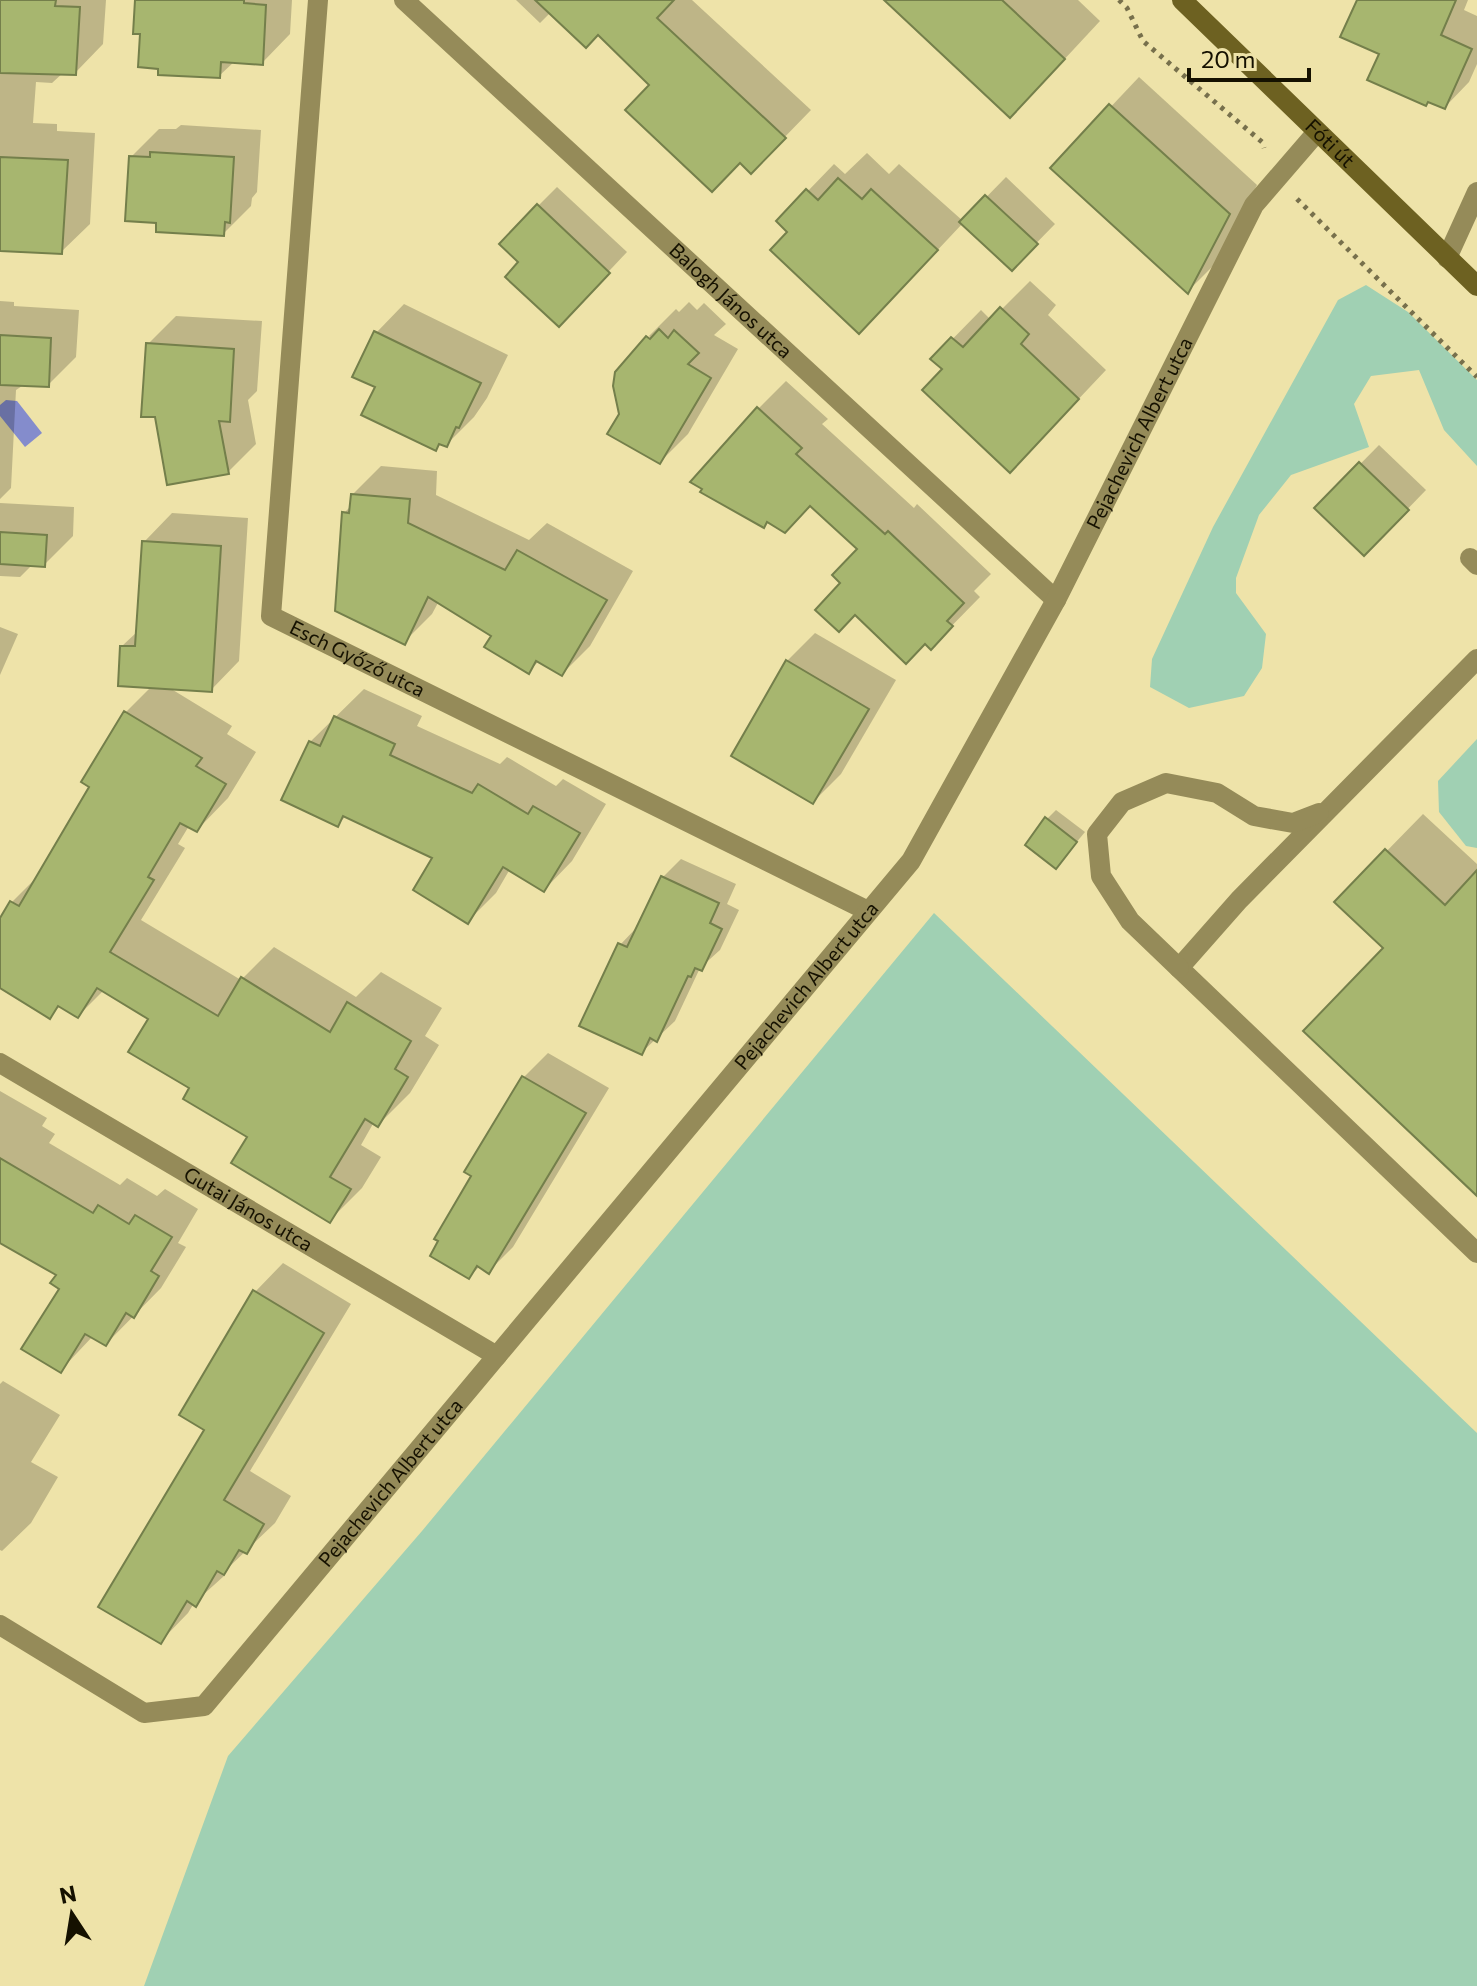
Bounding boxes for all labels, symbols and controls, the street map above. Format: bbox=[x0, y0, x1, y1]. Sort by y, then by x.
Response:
scale bar bbox=[1189, 32, 1309, 82]
text: 20 m bbox=[1201, 44, 1255, 73]
street label: Fóti út bbox=[1301, 113, 1360, 172]
street label: Balogh János utca bbox=[665, 237, 798, 362]
street label: Pejachevich Albert utca bbox=[1081, 333, 1197, 533]
street label: Esch Győző utca bbox=[286, 614, 429, 701]
street label: Pejachevich Albert utca bbox=[729, 896, 883, 1074]
street label: Gutai János utca bbox=[180, 1161, 317, 1256]
street label: Pejachevich Albert utca bbox=[313, 1393, 467, 1571]
north arrow bbox=[32, 1874, 112, 1954]
text: N bbox=[57, 1879, 79, 1909]

